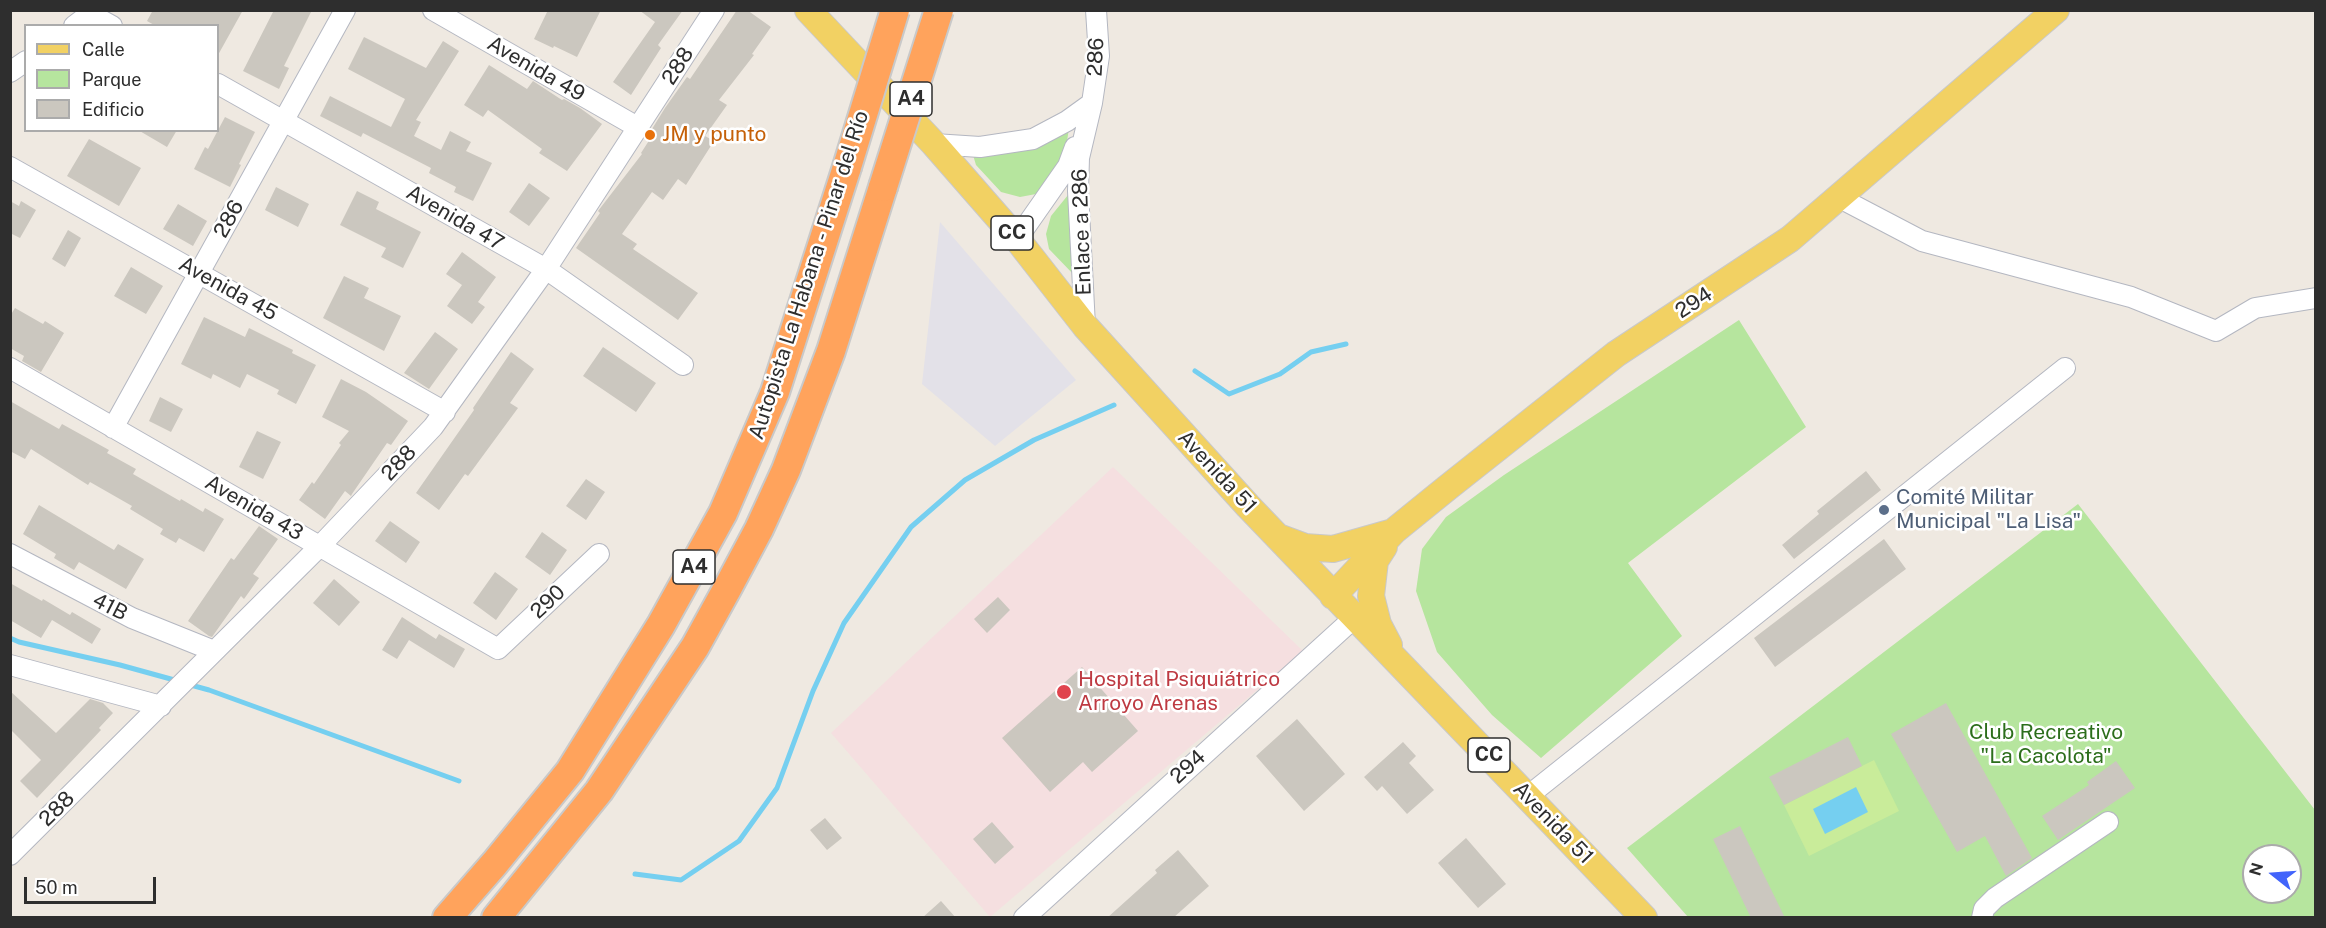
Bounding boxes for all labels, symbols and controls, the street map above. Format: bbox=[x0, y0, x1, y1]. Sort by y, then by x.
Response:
legend bbox=[24, 24, 219, 132]
street label: Avenida 49 bbox=[483, 31, 589, 107]
street label: 286 bbox=[1082, 37, 1110, 77]
text: Calle bbox=[82, 39, 125, 60]
street label: 288 bbox=[657, 43, 699, 89]
text: Parque bbox=[82, 69, 142, 90]
road number: A4 bbox=[890, 82, 932, 116]
text: Edificio bbox=[82, 99, 144, 120]
street label: Autopista La Habana - Pinar del Río bbox=[744, 107, 874, 443]
place label: JM y punto bbox=[662, 122, 766, 148]
marker: JM y punto bbox=[643, 128, 657, 142]
street label: Enlace a 286 bbox=[1067, 168, 1097, 296]
street label: Avenida 47 bbox=[402, 180, 508, 256]
street label: 286 bbox=[209, 196, 249, 242]
road number: CC bbox=[991, 216, 1033, 250]
street label: Avenida 45 bbox=[174, 252, 282, 326]
street label: 294 bbox=[1671, 282, 1717, 324]
street label: Avenida 51 bbox=[1172, 425, 1262, 519]
street label: 288 bbox=[376, 440, 422, 486]
street label: Avenida 43 bbox=[201, 470, 307, 546]
place label: Comité Militar Municipal "La Lisa" bbox=[1896, 485, 2081, 535]
marker: Comité Militar Municipal "La Lisa" bbox=[1877, 503, 1891, 517]
road number: A4 bbox=[673, 550, 715, 584]
street label: 290 bbox=[525, 580, 571, 624]
street label: 41B bbox=[88, 588, 132, 626]
place label: Hospital Psiquiátrico Arroyo Arenas bbox=[1078, 667, 1280, 717]
marker: Hospital Psiquiátrico Arroyo Arenas bbox=[1055, 683, 1073, 701]
park label: Club Recreativo "La Cacolota" bbox=[1969, 720, 2123, 770]
road number: CC bbox=[1468, 738, 1510, 772]
street label: 294 bbox=[1165, 745, 1211, 789]
street label: Avenida 51 bbox=[1508, 777, 1598, 869]
street label: 288 bbox=[34, 786, 80, 832]
north arrow bbox=[2242, 844, 2302, 904]
text: N bbox=[2245, 860, 2267, 878]
scale bar bbox=[27, 865, 159, 903]
text: 50 m bbox=[35, 877, 78, 898]

